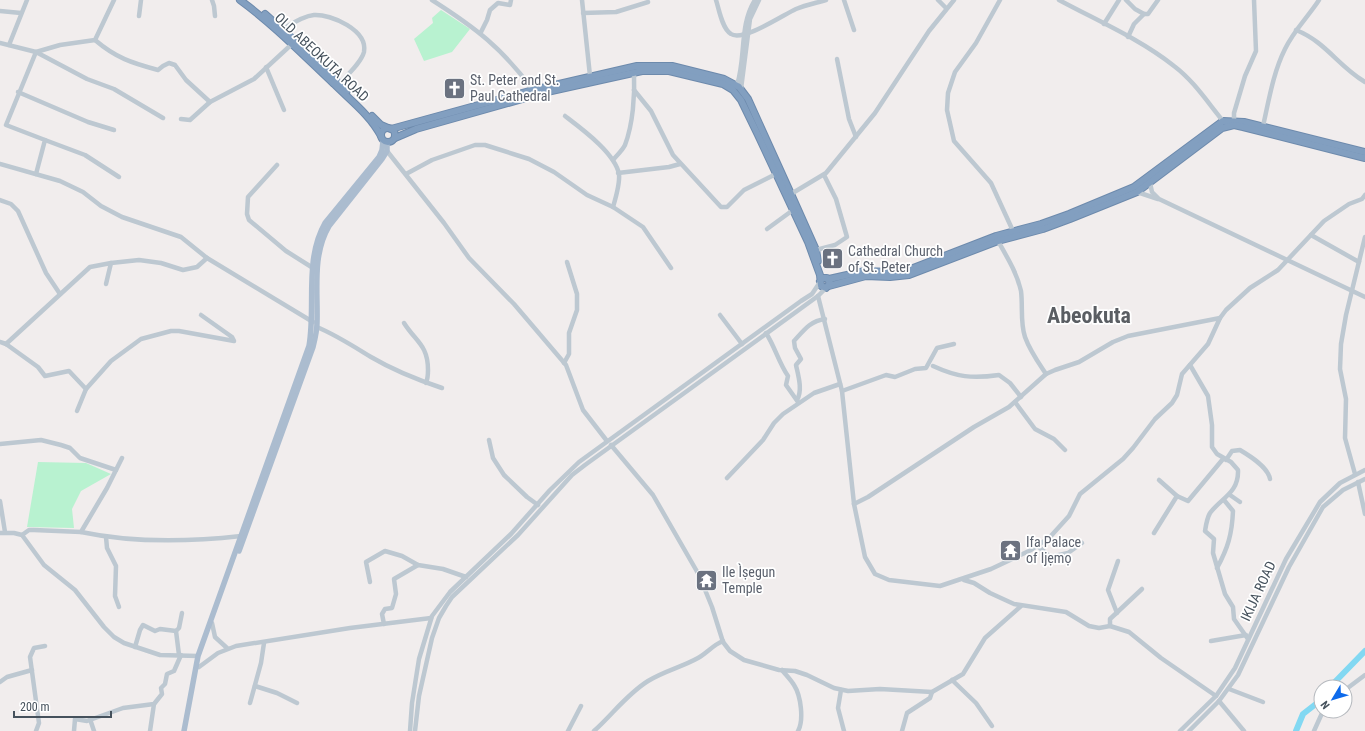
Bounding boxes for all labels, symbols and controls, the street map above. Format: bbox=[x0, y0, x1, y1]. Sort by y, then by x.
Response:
street label: OLD ABEOKUTA ROAD bbox=[272, 9, 372, 105]
place label: St. Peter and St. Paul Cathedral bbox=[470, 72, 559, 104]
church icon: St. Peter and St. Paul Cathedral bbox=[442, 75, 468, 101]
place label: Cathedral Church of St. Peter bbox=[848, 243, 943, 275]
church icon: Cathedral Church of St. Peter bbox=[819, 246, 845, 272]
district label: Abeokuta bbox=[1047, 303, 1131, 328]
place label: Ifa Palace of Ijẹmọ bbox=[1026, 534, 1082, 566]
temple icon: Ifa Palace of Ijẹmọ bbox=[998, 537, 1024, 563]
street label: IKIJA ROAD bbox=[1237, 558, 1279, 624]
place label: Ile Ìṣegun Temple bbox=[722, 563, 775, 596]
temple icon: Ile Ìṣegun Temple bbox=[694, 567, 720, 593]
north arrow bbox=[1313, 679, 1353, 719]
scale bar bbox=[14, 693, 111, 719]
text: N bbox=[1318, 698, 1333, 712]
text: 200 m bbox=[20, 700, 50, 714]

